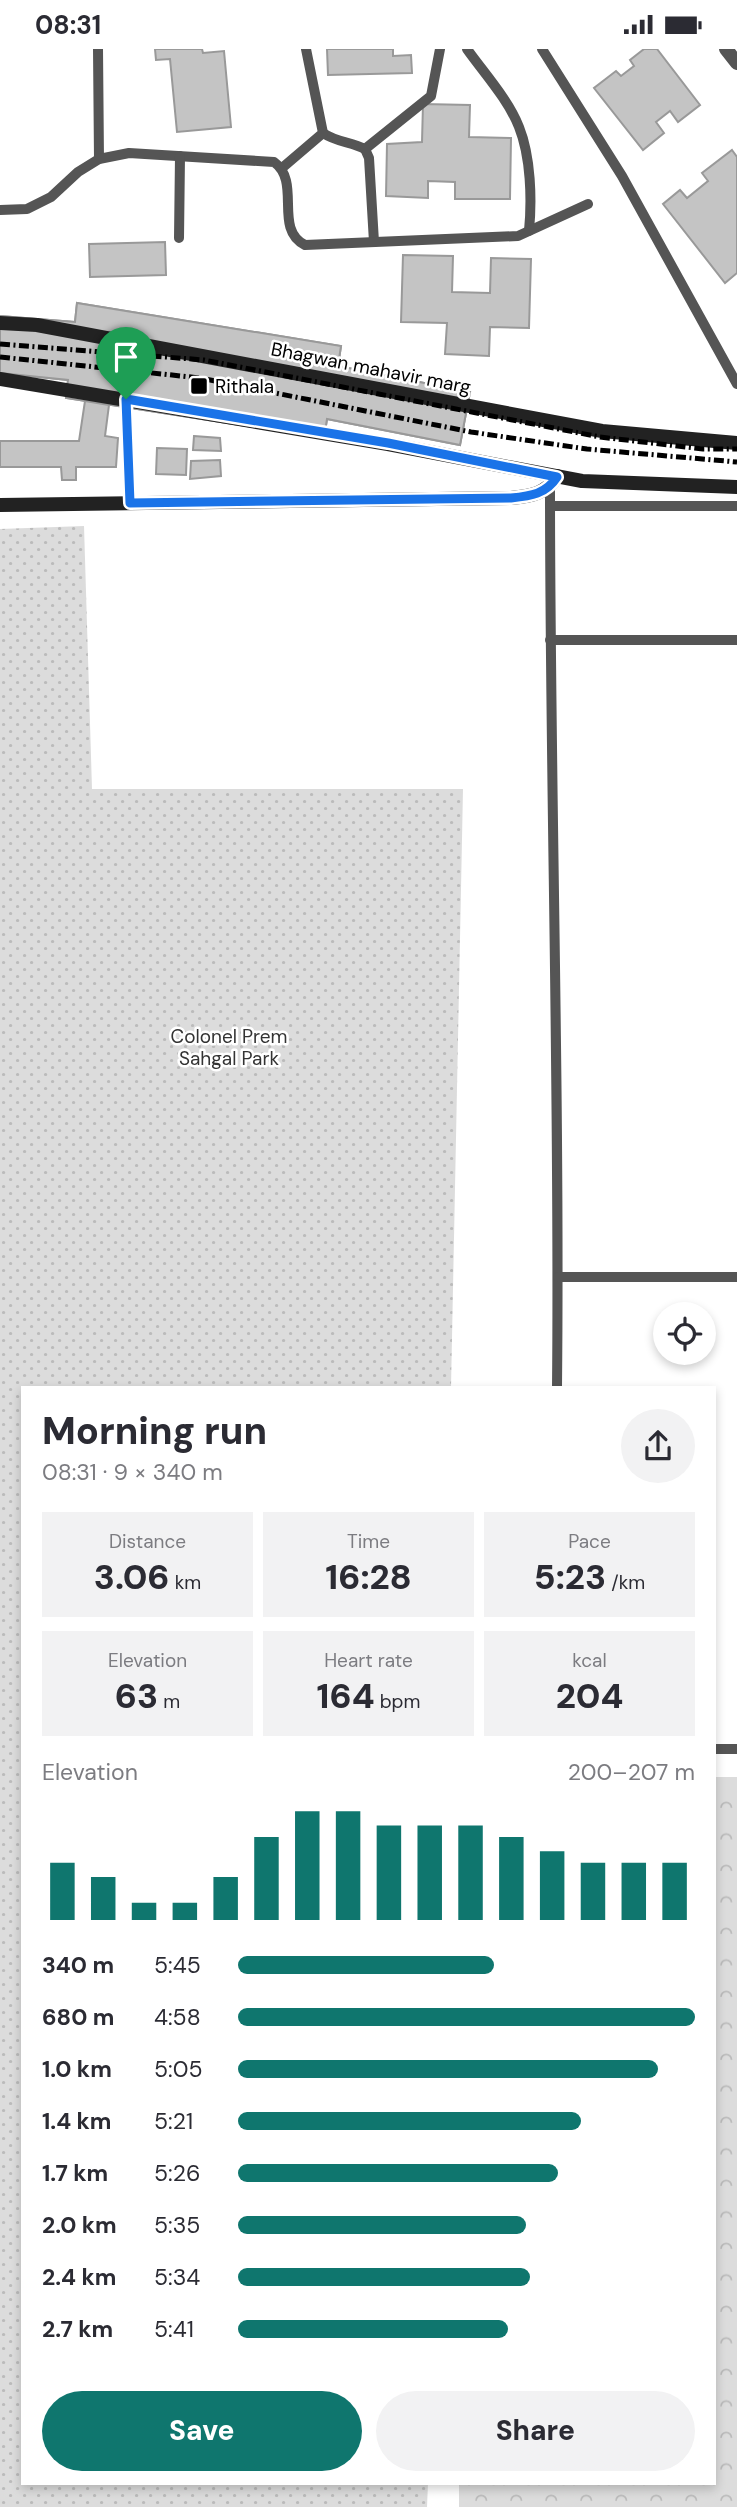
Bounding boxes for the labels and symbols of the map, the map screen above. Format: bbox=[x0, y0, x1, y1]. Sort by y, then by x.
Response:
pin bbox=[96, 327, 156, 399]
street label: Bhagwan mahavir marg bbox=[269, 336, 474, 400]
place label: Rithala bbox=[215, 374, 274, 399]
marker: Rithala bbox=[189, 376, 209, 396]
park label: Colonel Prem Sahgal Park bbox=[171, 1024, 287, 1071]

